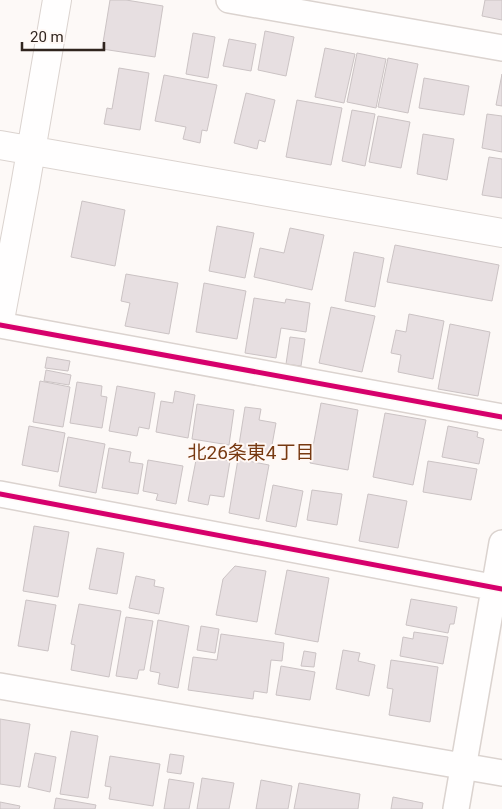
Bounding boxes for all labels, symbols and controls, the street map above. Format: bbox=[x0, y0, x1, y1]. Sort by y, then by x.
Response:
scale bar bbox=[22, 20, 105, 52]
text: 20 m bbox=[30, 28, 64, 46]
district label: 北26条東4丁目 bbox=[187, 441, 315, 464]

